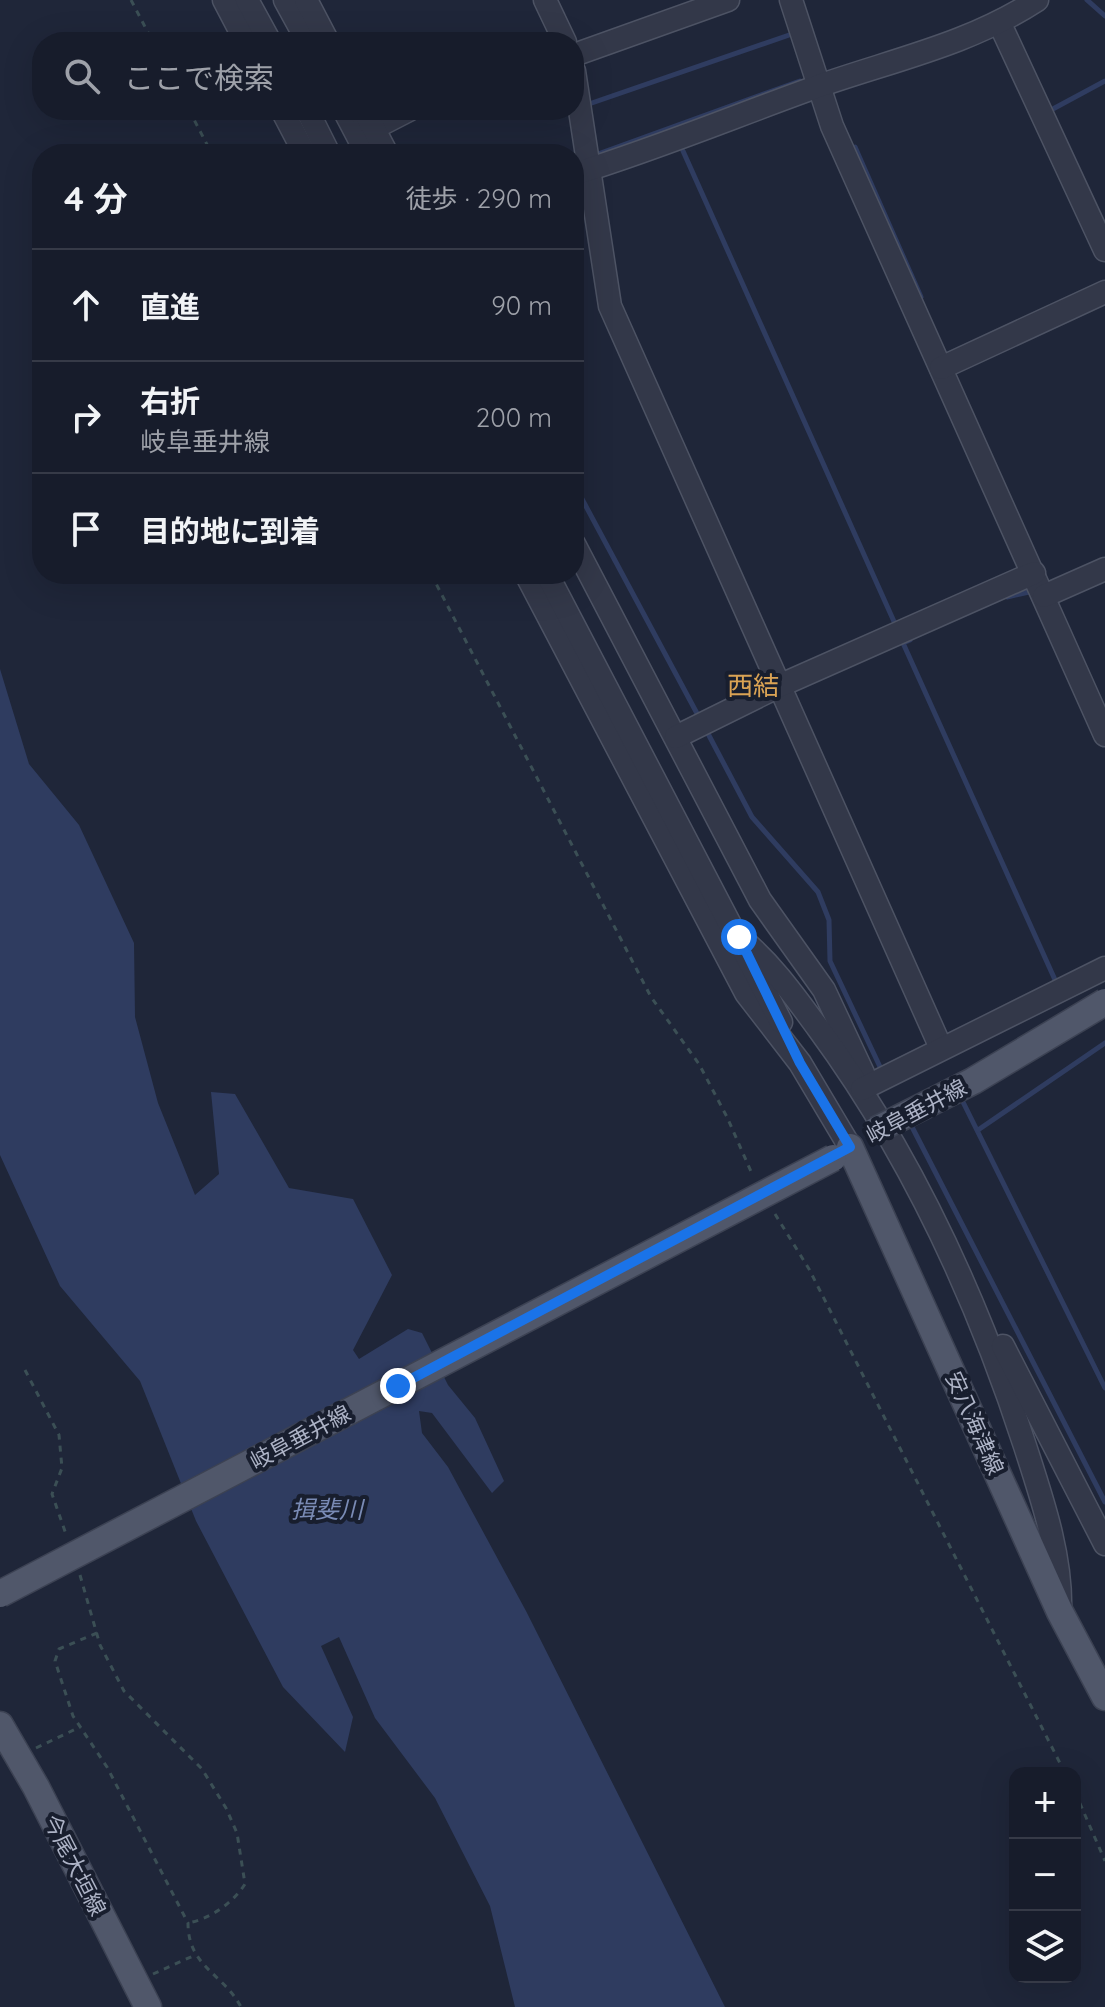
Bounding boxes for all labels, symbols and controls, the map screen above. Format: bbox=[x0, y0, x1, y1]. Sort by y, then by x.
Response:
search box bbox=[32, 32, 584, 120]
icon: search bbox=[60, 54, 104, 98]
text: ここで検索 bbox=[124, 59, 274, 97]
text: 4 分 bbox=[64, 177, 128, 220]
text: 徒歩 · 290 m bbox=[406, 182, 552, 215]
icon: ahead bbox=[64, 283, 108, 327]
text: 直進 bbox=[140, 288, 200, 326]
text: 90 m bbox=[491, 289, 552, 322]
text: 右折 bbox=[140, 382, 200, 420]
icon: right bbox=[64, 395, 108, 439]
text: 200 m bbox=[476, 401, 552, 434]
text: 岐阜垂井線 bbox=[140, 425, 270, 458]
icon: arrive bbox=[64, 507, 108, 551]
text: 目的地に到着 bbox=[140, 512, 320, 550]
district label: 西結 bbox=[727, 669, 779, 702]
route start bbox=[721, 919, 757, 955]
street label: 岐阜垂井線 bbox=[861, 1073, 971, 1149]
street label: 安八海津線 bbox=[940, 1367, 1010, 1479]
route end bbox=[380, 1368, 416, 1404]
street label: 岐阜垂井線 bbox=[245, 1399, 355, 1475]
water label: 揖斐川 bbox=[291, 1494, 366, 1524]
map controls bbox=[1009, 1767, 1081, 1983]
button: + bbox=[1009, 1767, 1081, 1839]
street label: 今尾大垣線 bbox=[38, 1810, 112, 1920]
button: − bbox=[1009, 1839, 1081, 1911]
button: layers bbox=[1009, 1911, 1081, 1983]

